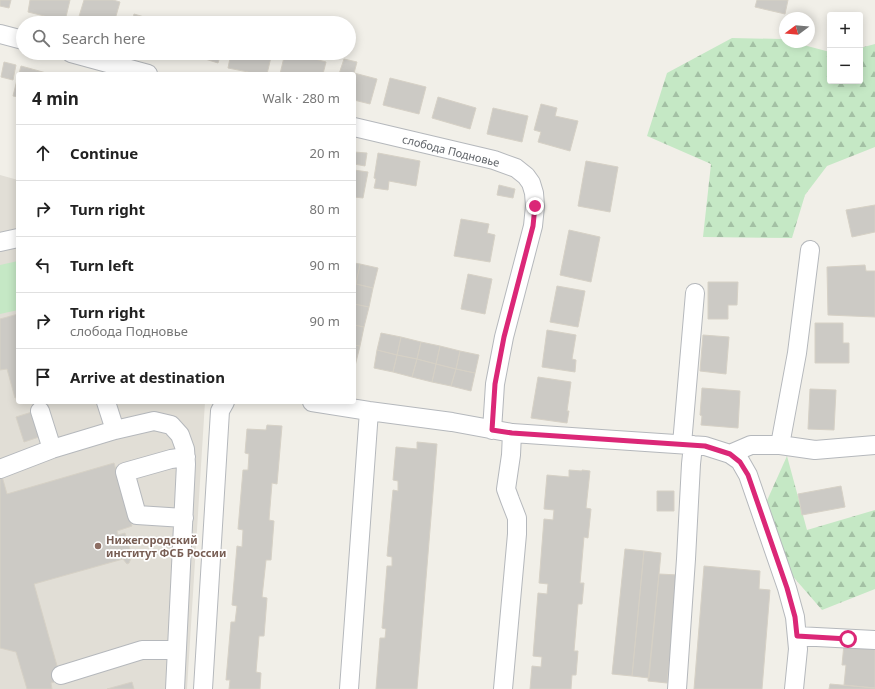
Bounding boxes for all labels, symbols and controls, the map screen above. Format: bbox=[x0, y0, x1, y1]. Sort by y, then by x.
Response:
north arrow bbox=[779, 12, 815, 48]
map controls bbox=[827, 12, 863, 84]
button: + bbox=[827, 12, 863, 48]
search box bbox=[16, 16, 356, 60]
icon: search bbox=[30, 27, 52, 49]
text: Search here bbox=[62, 28, 145, 48]
button: − bbox=[827, 48, 863, 84]
text: 4 min bbox=[32, 87, 79, 110]
text: Walk · 280 m bbox=[262, 89, 340, 107]
street label: слобода Подновье bbox=[401, 131, 501, 170]
icon: ahead bbox=[32, 142, 54, 164]
text: Continue bbox=[70, 143, 138, 163]
text: 20 m bbox=[310, 144, 340, 162]
route end bbox=[526, 197, 544, 215]
icon: right bbox=[32, 198, 54, 220]
text: Turn right bbox=[70, 199, 145, 219]
text: 80 m bbox=[310, 200, 340, 218]
icon: left bbox=[32, 254, 54, 276]
text: Turn left bbox=[70, 255, 134, 275]
text: 90 m bbox=[310, 256, 340, 274]
text: Turn right bbox=[70, 302, 145, 322]
icon: right bbox=[32, 310, 54, 332]
text: 90 m bbox=[310, 312, 340, 330]
text: слобода Подновье bbox=[70, 322, 188, 340]
icon: arrive bbox=[32, 366, 54, 388]
text: Arrive at destination bbox=[70, 367, 225, 387]
place label: Нижегородский институт ФСБ России bbox=[106, 532, 226, 560]
marker: Нижегородский институт ФСБ России bbox=[93, 541, 103, 551]
route start bbox=[839, 630, 857, 648]

